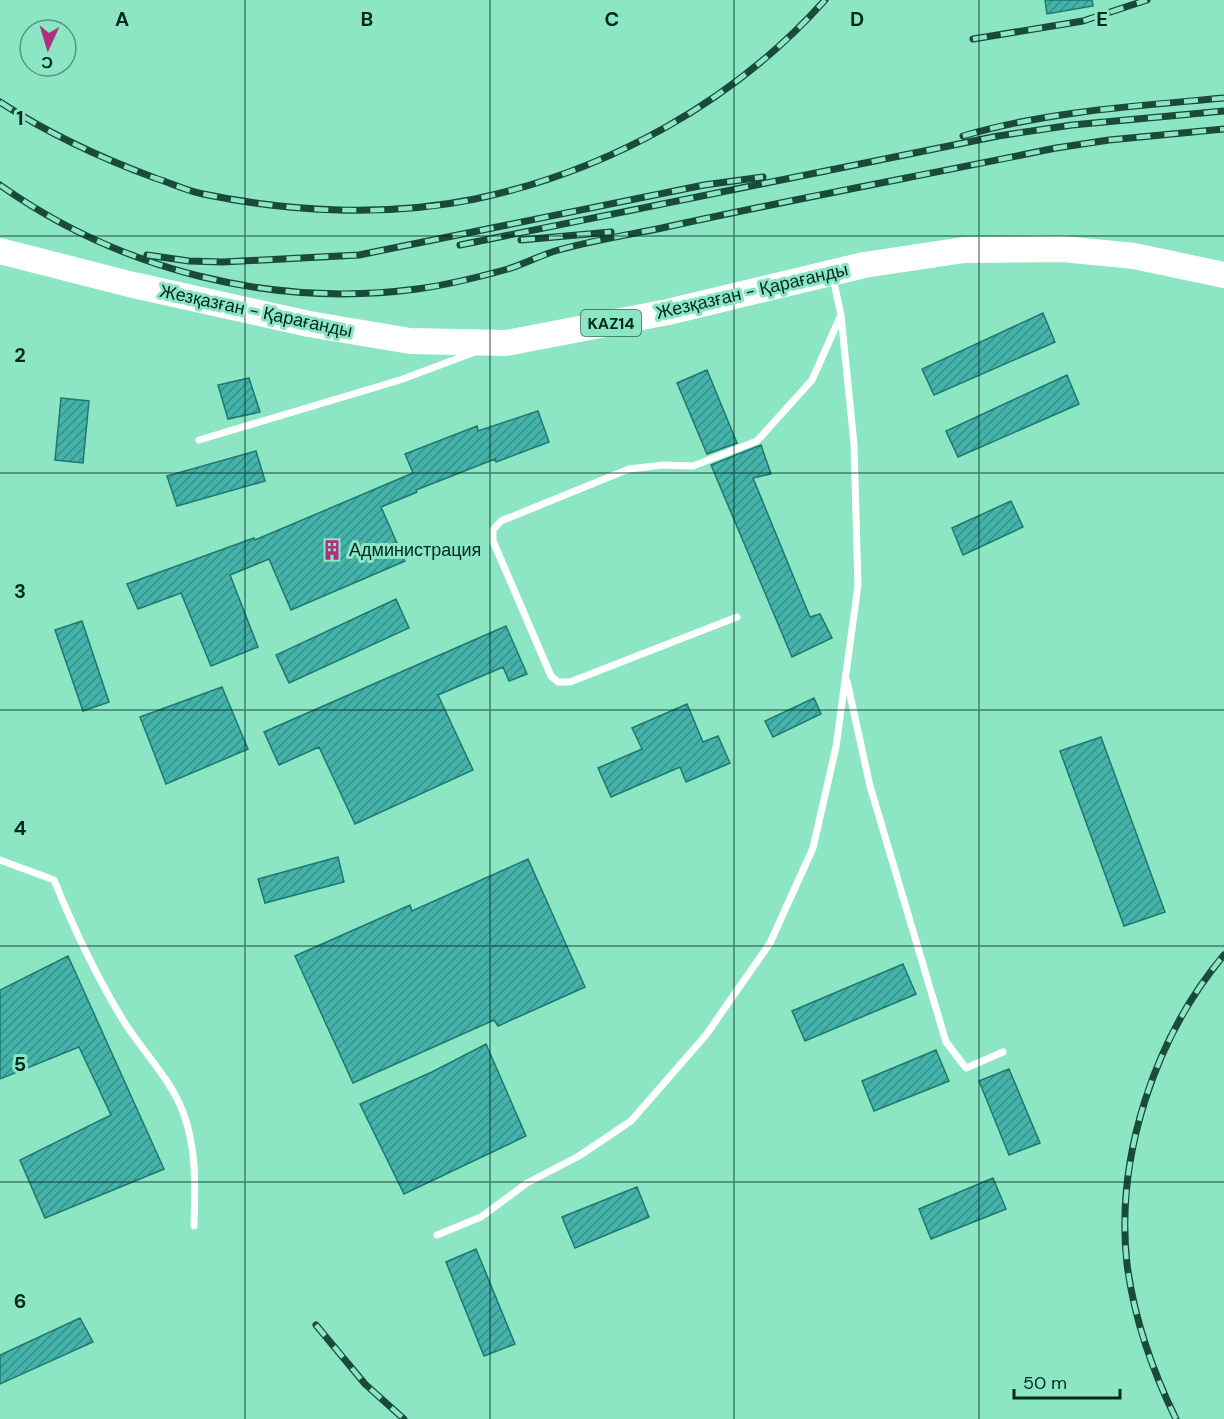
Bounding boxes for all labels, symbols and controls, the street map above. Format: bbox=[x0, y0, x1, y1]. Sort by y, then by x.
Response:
text: A bbox=[115, 6, 129, 32]
text: B bbox=[361, 6, 373, 32]
text: C bbox=[605, 6, 619, 32]
text: D bbox=[850, 6, 864, 32]
text: E bbox=[1096, 6, 1108, 32]
north arrow bbox=[18, 18, 78, 78]
text: С bbox=[40, 52, 53, 73]
text: 1 bbox=[16, 105, 24, 131]
street label: Жезқазған - Қарағанды bbox=[654, 257, 850, 325]
street label: Жезқазған - Қарағанды bbox=[157, 279, 355, 343]
road number: KAZ14 bbox=[581, 310, 641, 336]
text: 2 bbox=[14, 342, 26, 368]
building icon: Администрация bbox=[320, 538, 344, 562]
place label: Администрация bbox=[349, 538, 481, 562]
text: 3 bbox=[14, 578, 26, 604]
text: 4 bbox=[14, 815, 27, 841]
text: 5 bbox=[14, 1051, 26, 1077]
text: 6 bbox=[14, 1288, 26, 1314]
scale bar bbox=[1014, 1362, 1120, 1400]
text: 50 m bbox=[1023, 1371, 1067, 1395]

